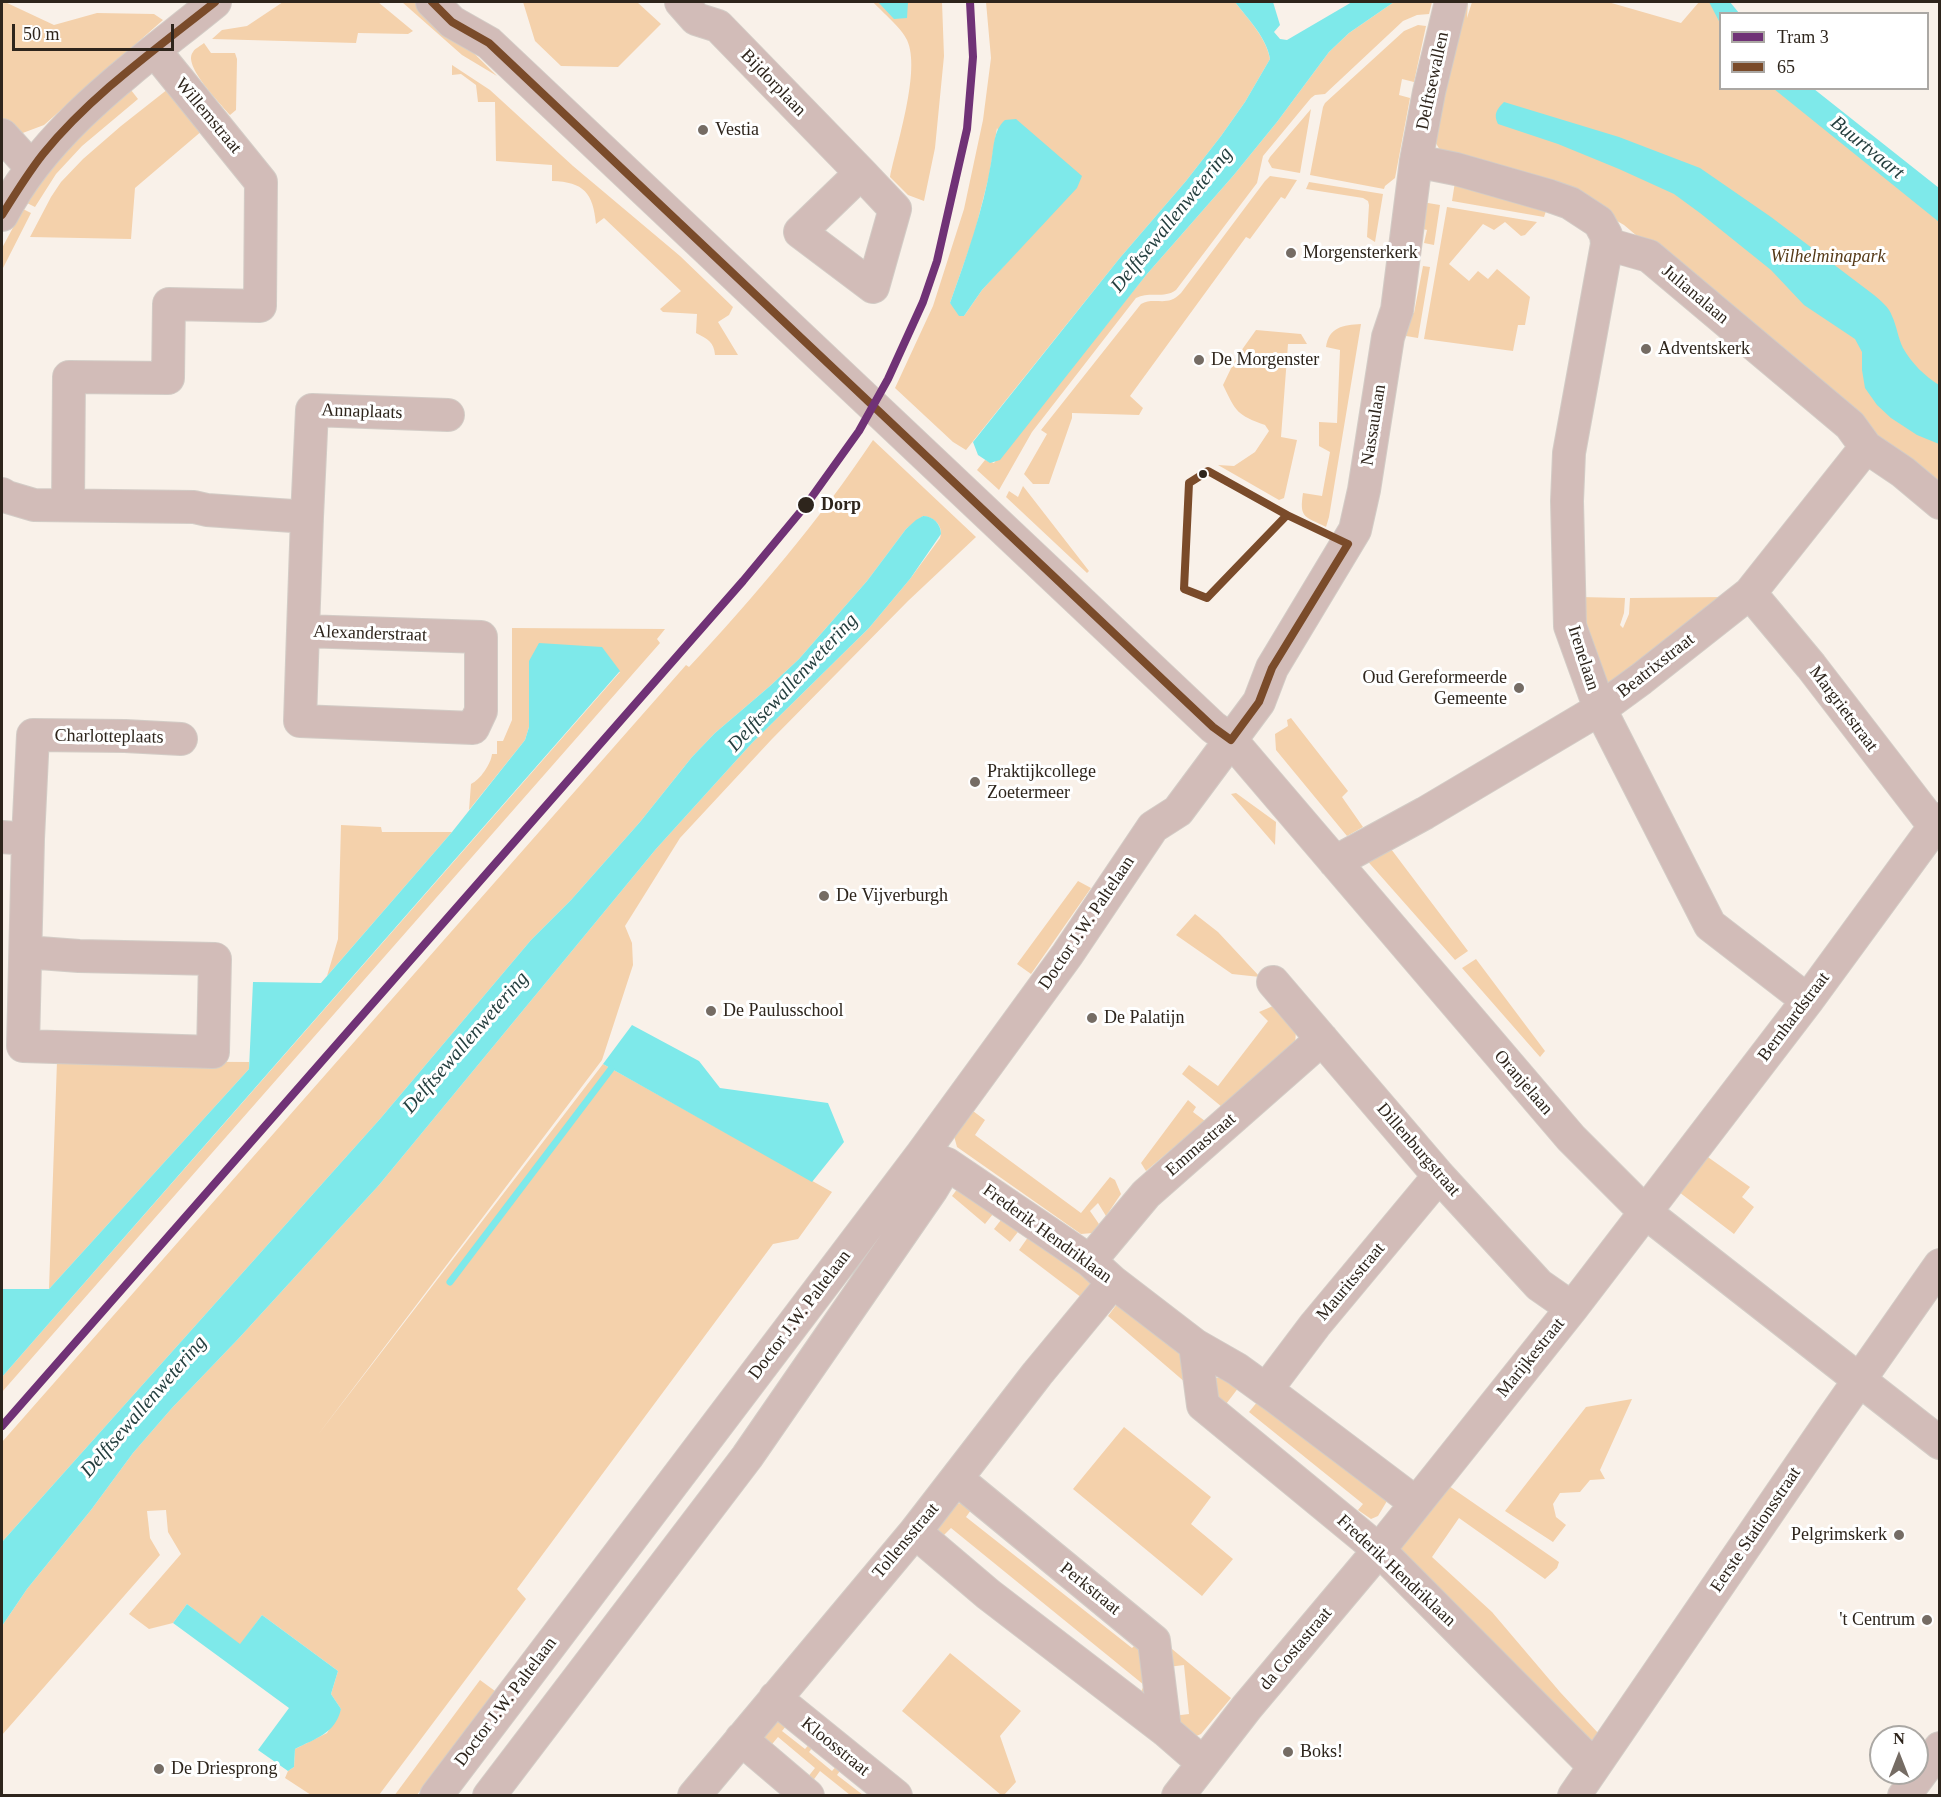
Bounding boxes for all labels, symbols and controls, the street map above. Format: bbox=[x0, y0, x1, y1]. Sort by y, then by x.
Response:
scale bar bbox=[15, 12, 177, 50]
legend bbox=[1719, 12, 1929, 90]
text: 50 m bbox=[23, 24, 60, 44]
text: Tram 3 bbox=[1777, 27, 1829, 47]
street label: Delftsewallen bbox=[1412, 30, 1454, 132]
street label: Bijdorplaan bbox=[736, 45, 810, 121]
text: 65 bbox=[1777, 57, 1795, 77]
street label: Willemstraat bbox=[170, 74, 246, 158]
water label: Buurtvaart bbox=[1825, 111, 1909, 185]
place label: Vestia bbox=[715, 119, 759, 141]
marker: Vestia bbox=[696, 123, 710, 137]
water label: Delftsewallenwetering bbox=[1106, 143, 1238, 297]
place label: Morgensterkerk bbox=[1303, 242, 1418, 264]
marker: Morgensterkerk bbox=[1284, 246, 1298, 260]
park label: Wilhelminapark bbox=[1771, 246, 1885, 268]
street label: Julianalaan bbox=[1657, 261, 1733, 329]
place label: Adventskerk bbox=[1658, 338, 1750, 360]
marker: Adventskerk bbox=[1639, 342, 1653, 356]
place label: De Morgenster bbox=[1211, 349, 1319, 371]
marker: De Morgenster bbox=[1192, 353, 1206, 367]
street label: Nassaulaan bbox=[1357, 383, 1391, 467]
street label: Annaplaats bbox=[321, 400, 403, 424]
unlabelled marker bbox=[1197, 468, 1209, 480]
place label: Dorp bbox=[821, 494, 861, 516]
marker: Dorp bbox=[796, 495, 816, 515]
water label: Delftsewallenwetering bbox=[723, 609, 863, 757]
street label: Alexanderstraat bbox=[313, 621, 427, 647]
street label: Irenelaan bbox=[1562, 623, 1604, 693]
street label: Beatrixstraat bbox=[1613, 629, 1699, 703]
street label: Margrietstraat bbox=[1804, 662, 1882, 756]
place label: Oud Gereformeerde Gemeente bbox=[1363, 667, 1507, 710]
marker: Oud Gereformeerde Gemeente bbox=[1512, 681, 1526, 695]
street label: Charlotteplaats bbox=[54, 725, 164, 749]
place label: Praktijkcollege Zoetermeer bbox=[987, 761, 1096, 804]
marker: Praktijkcollege Zoetermeer bbox=[968, 775, 982, 789]
street label: Doctor J.W. Paltelaan bbox=[1034, 852, 1140, 994]
place label: De Vijverburgh bbox=[836, 885, 948, 907]
marker: De Vijverburgh bbox=[817, 889, 831, 903]
water label: Delftsewallenwetering bbox=[398, 967, 534, 1119]
street label: Bernhardstraat bbox=[1753, 968, 1835, 1066]
place label: De Paulusschool bbox=[723, 1000, 843, 1022]
marker: De Paulusschool bbox=[704, 1004, 718, 1018]
place label: De Palatijn bbox=[1104, 1007, 1184, 1029]
marker: De Palatijn bbox=[1085, 1011, 1099, 1025]
street label: Oranjelaan bbox=[1489, 1046, 1557, 1120]
street label: Dillenburgstraat bbox=[1372, 1099, 1464, 1201]
street label: Emmastraat bbox=[1161, 1109, 1241, 1181]
street label: Frederik Hendriklaan bbox=[978, 1180, 1116, 1288]
street label: Mauritsstraat bbox=[1312, 1239, 1390, 1325]
street label: Doctor J.W. Paltelaan bbox=[744, 1246, 856, 1384]
street label: Marijkestraat bbox=[1492, 1314, 1570, 1402]
water label: Delftsewallenwetering bbox=[76, 1331, 212, 1483]
street label: Eerste Stationsstraat bbox=[1706, 1463, 1806, 1597]
street label: Tollensstraat bbox=[868, 1499, 944, 1583]
street label: Frederik Hendriklaan bbox=[1332, 1510, 1460, 1632]
place label: Pelgrimskerk bbox=[1791, 1524, 1887, 1546]
marker: Pelgrimskerk bbox=[1892, 1528, 1906, 1542]
street label: Perkstraat bbox=[1055, 1558, 1125, 1620]
street label: da Costastraat bbox=[1255, 1603, 1337, 1695]
place label: 't Centrum bbox=[1839, 1609, 1915, 1631]
marker: 't Centrum bbox=[1920, 1613, 1934, 1627]
street label: Doctor J.W. Paltelaan bbox=[450, 1633, 562, 1771]
street label: Kloosstraat bbox=[796, 1713, 874, 1781]
north arrow bbox=[1869, 1725, 1929, 1785]
text: N bbox=[1893, 1730, 1905, 1747]
place label: Boks! bbox=[1300, 1741, 1343, 1763]
marker: Boks! bbox=[1281, 1745, 1295, 1759]
place label: De Driesprong bbox=[171, 1758, 277, 1780]
marker: De Driesprong bbox=[152, 1762, 166, 1776]

